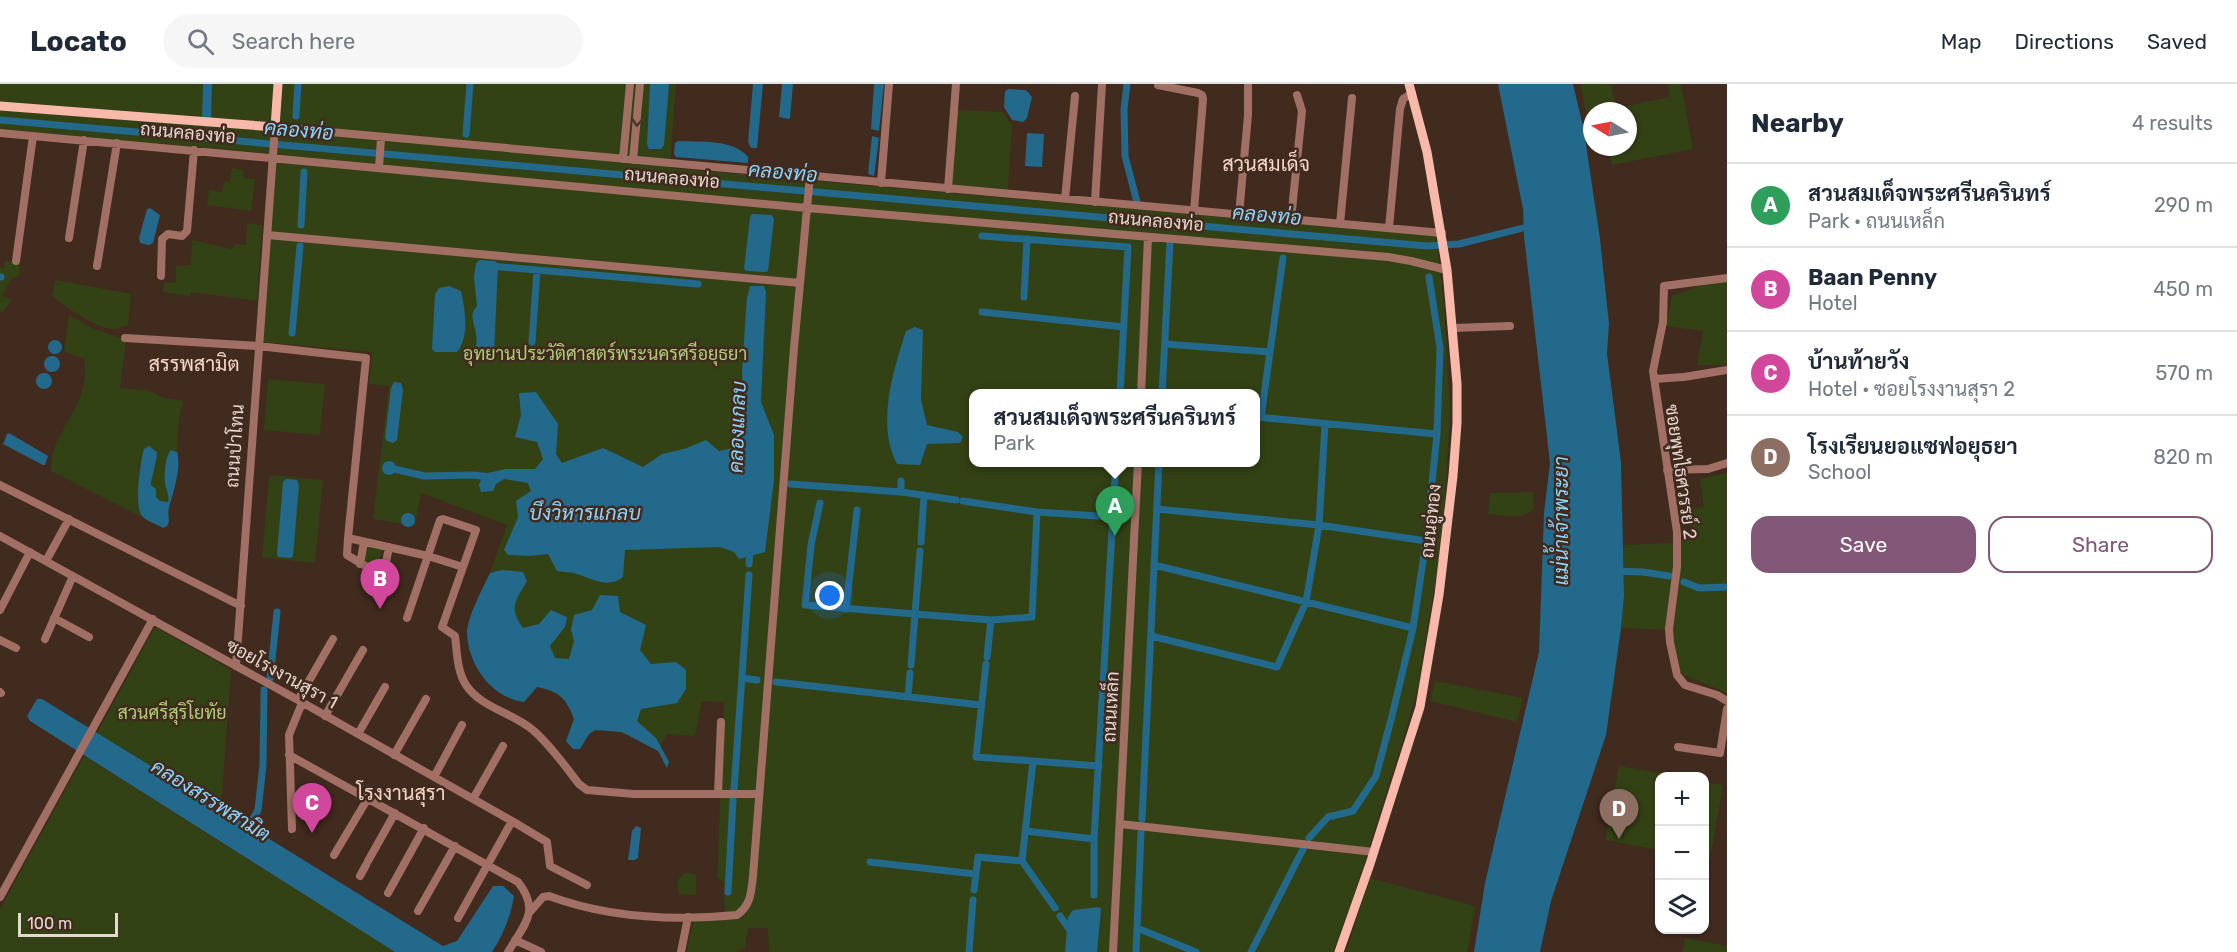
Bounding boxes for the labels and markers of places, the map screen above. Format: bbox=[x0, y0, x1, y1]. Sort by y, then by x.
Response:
pin: A bbox=[1096, 486, 1134, 536]
pin: B bbox=[360, 560, 400, 609]
pin: C bbox=[292, 784, 332, 833]
pin: D bbox=[1600, 790, 1638, 839]

